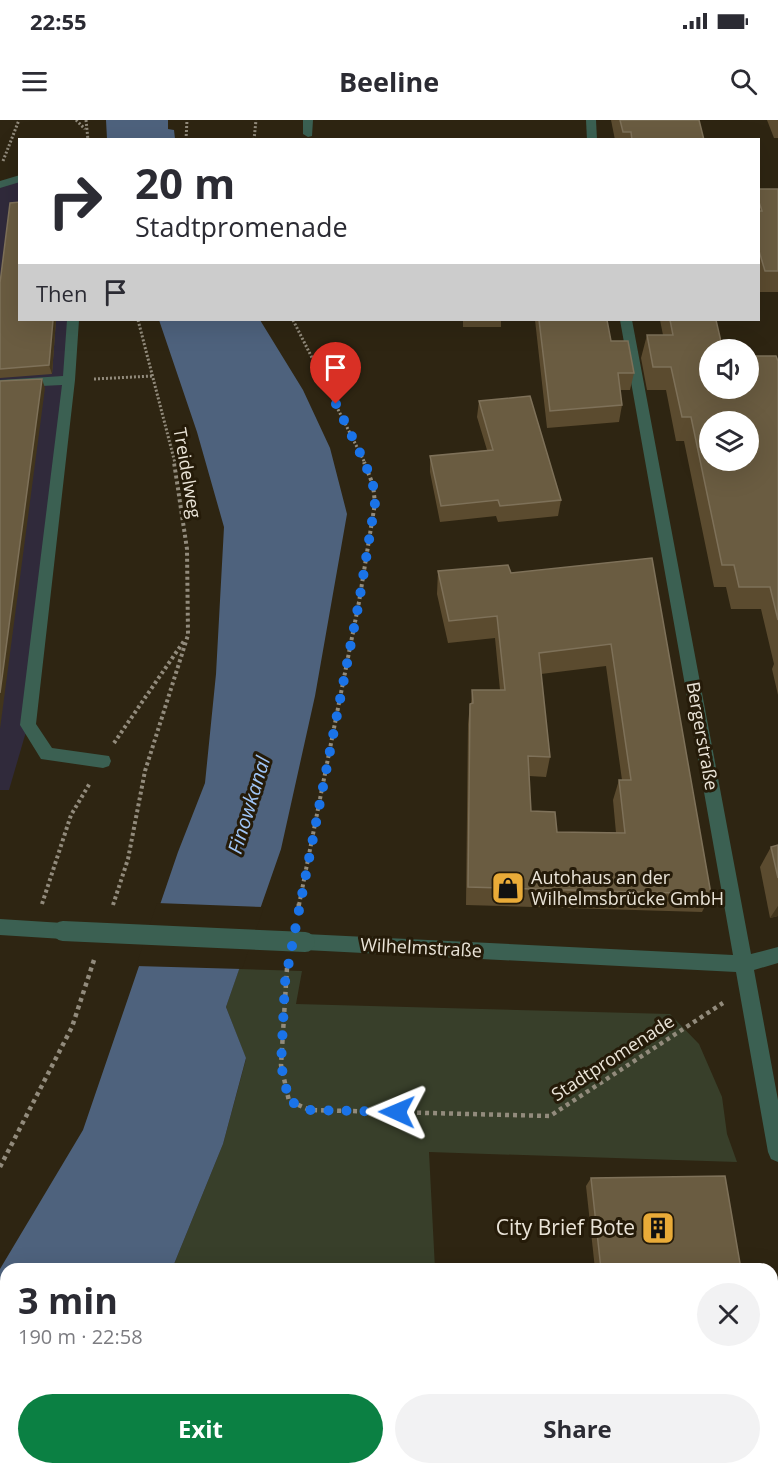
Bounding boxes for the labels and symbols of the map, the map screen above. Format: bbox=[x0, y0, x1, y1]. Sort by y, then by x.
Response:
pin bbox=[310, 342, 361, 404]
street label: Treidelweg bbox=[168, 426, 208, 520]
street label: Bergerstraße bbox=[682, 680, 724, 792]
water label: Finowkanal bbox=[221, 752, 276, 857]
place label: Autohaus an der Wilhelmsbrücke GmbH bbox=[531, 865, 724, 910]
shop icon: Autohaus an der Wilhelmsbrücke GmbH bbox=[490, 870, 526, 906]
street label: Wilhelmstraße bbox=[360, 932, 482, 962]
street label: Stadtpromenade bbox=[546, 1008, 678, 1106]
position arrow bbox=[365, 1080, 429, 1144]
building icon: City Brief Bote bbox=[640, 1210, 676, 1246]
place label: City Brief Bote bbox=[496, 1213, 635, 1241]

